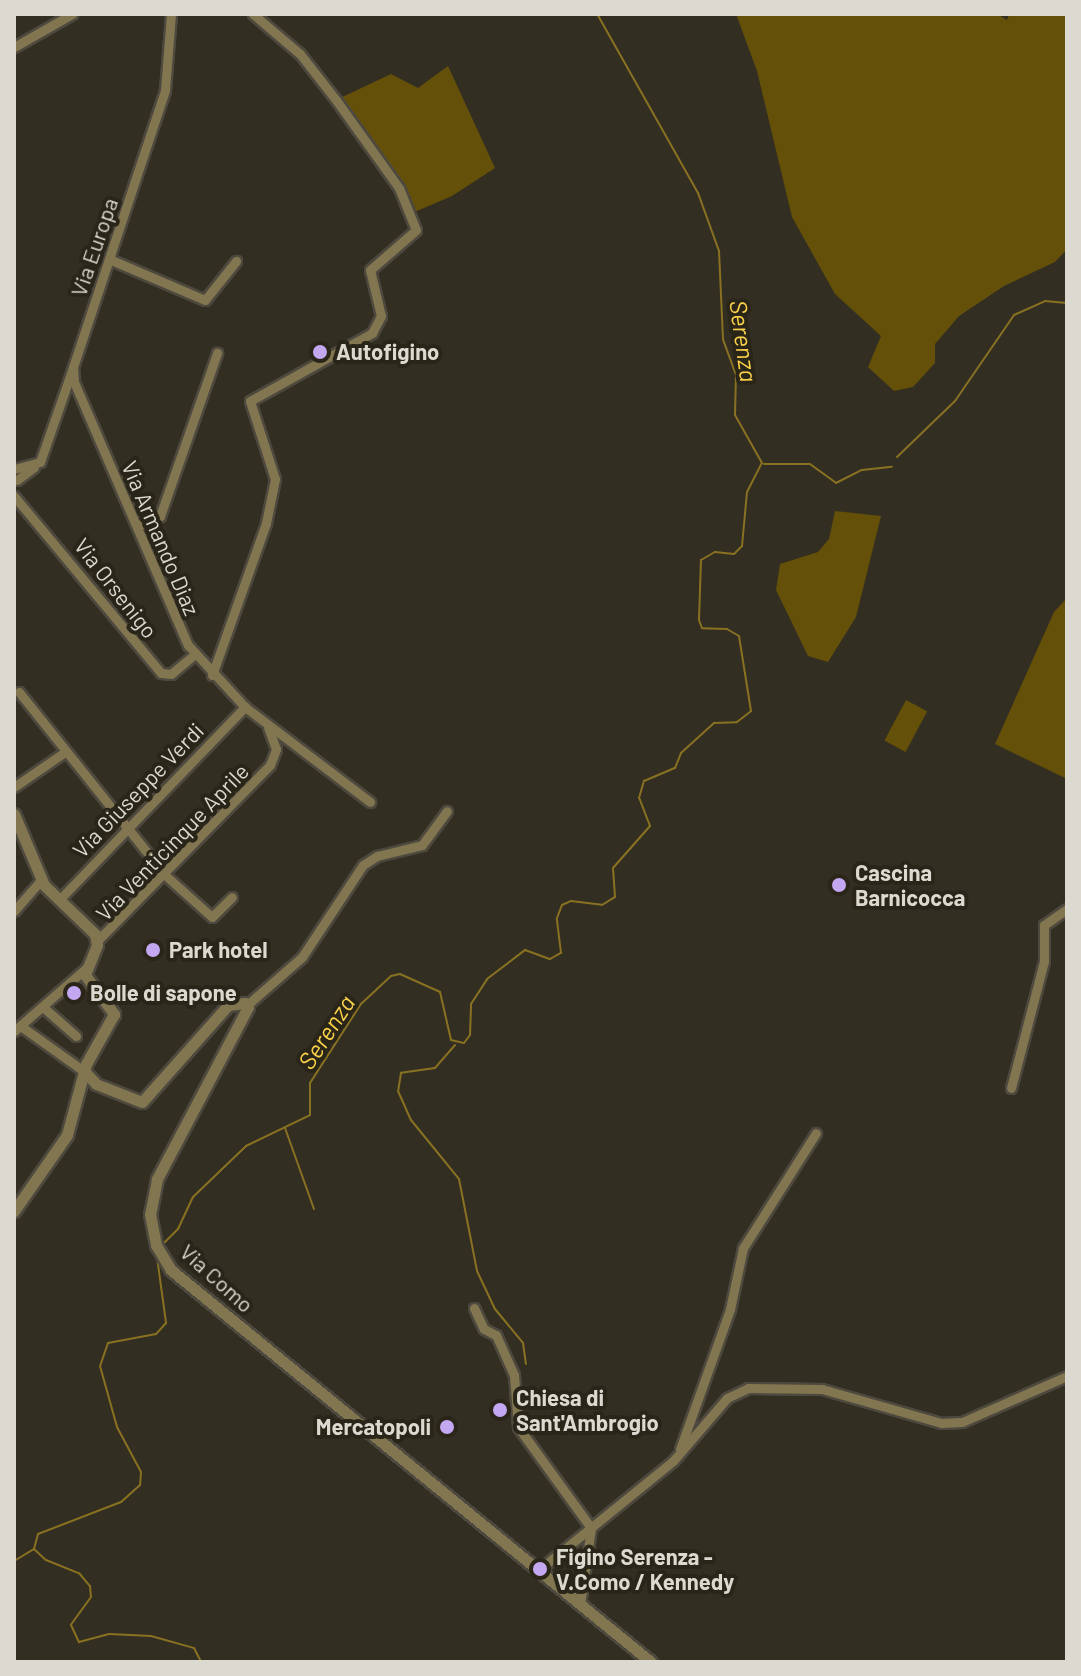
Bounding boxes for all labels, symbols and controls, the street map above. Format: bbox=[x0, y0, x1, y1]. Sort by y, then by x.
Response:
street label: Via Europa bbox=[65, 194, 123, 300]
water label: Serenza bbox=[724, 298, 764, 384]
place label: Autofigino bbox=[336, 339, 439, 365]
marker: Autofigino bbox=[311, 343, 329, 361]
street label: Via Armando Diaz bbox=[117, 457, 205, 619]
street label: Via Orsenigo bbox=[69, 533, 163, 643]
street label: Via Giuseppe Verdi bbox=[67, 717, 209, 863]
street label: Via Venticinque Aprile bbox=[90, 758, 254, 926]
place label: Cascina Barnicocca bbox=[855, 859, 965, 910]
marker: Cascina Barnicocca bbox=[830, 876, 848, 894]
place label: Park hotel bbox=[169, 937, 268, 963]
marker: Park hotel bbox=[144, 941, 162, 959]
place label: Bolle di sapone bbox=[90, 980, 237, 1006]
marker: Bolle di sapone bbox=[65, 984, 83, 1002]
water label: Serenza bbox=[291, 990, 361, 1074]
street label: Via Como bbox=[175, 1238, 259, 1318]
place label: Chiesa di Sant'Ambrogio bbox=[516, 1384, 659, 1436]
marker: Chiesa di Sant'Ambrogio bbox=[491, 1401, 509, 1419]
place label: Mercatopoli bbox=[316, 1414, 431, 1440]
marker: Mercatopoli bbox=[438, 1418, 456, 1436]
place label: Figino Serenza - V.Como / Kennedy bbox=[556, 1543, 734, 1594]
marker: Figino Serenza - V.Como / Kennedy bbox=[531, 1560, 549, 1578]

